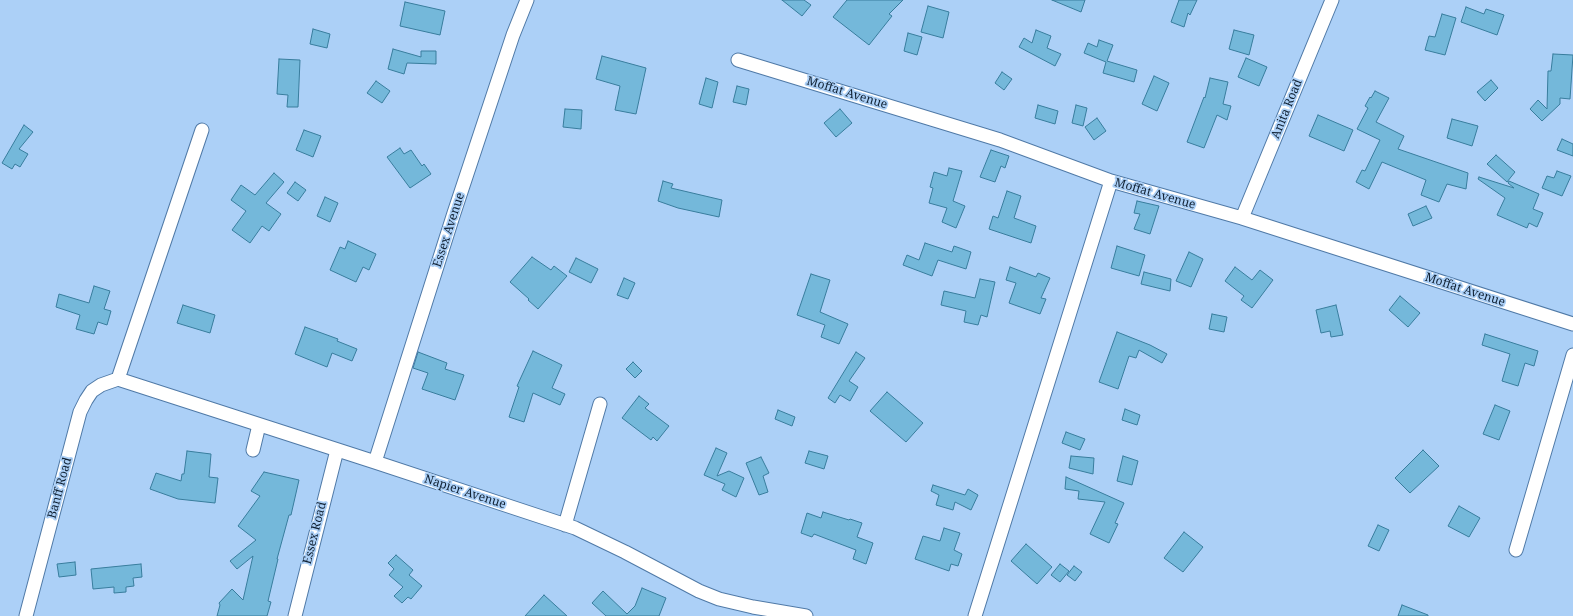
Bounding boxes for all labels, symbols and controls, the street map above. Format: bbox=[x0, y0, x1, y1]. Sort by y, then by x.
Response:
street label: Moffat Avenue bbox=[805, 74, 889, 112]
street label: Anita Road bbox=[1269, 77, 1305, 141]
street label: Moffat Avenue bbox=[1113, 176, 1197, 212]
street label: Essex Avenue bbox=[430, 191, 468, 269]
street label: Moffat Avenue bbox=[1423, 270, 1507, 310]
street label: Banff Road bbox=[45, 456, 75, 520]
street label: Napier Avenue bbox=[422, 472, 508, 512]
street label: Essex Road bbox=[300, 500, 330, 566]

